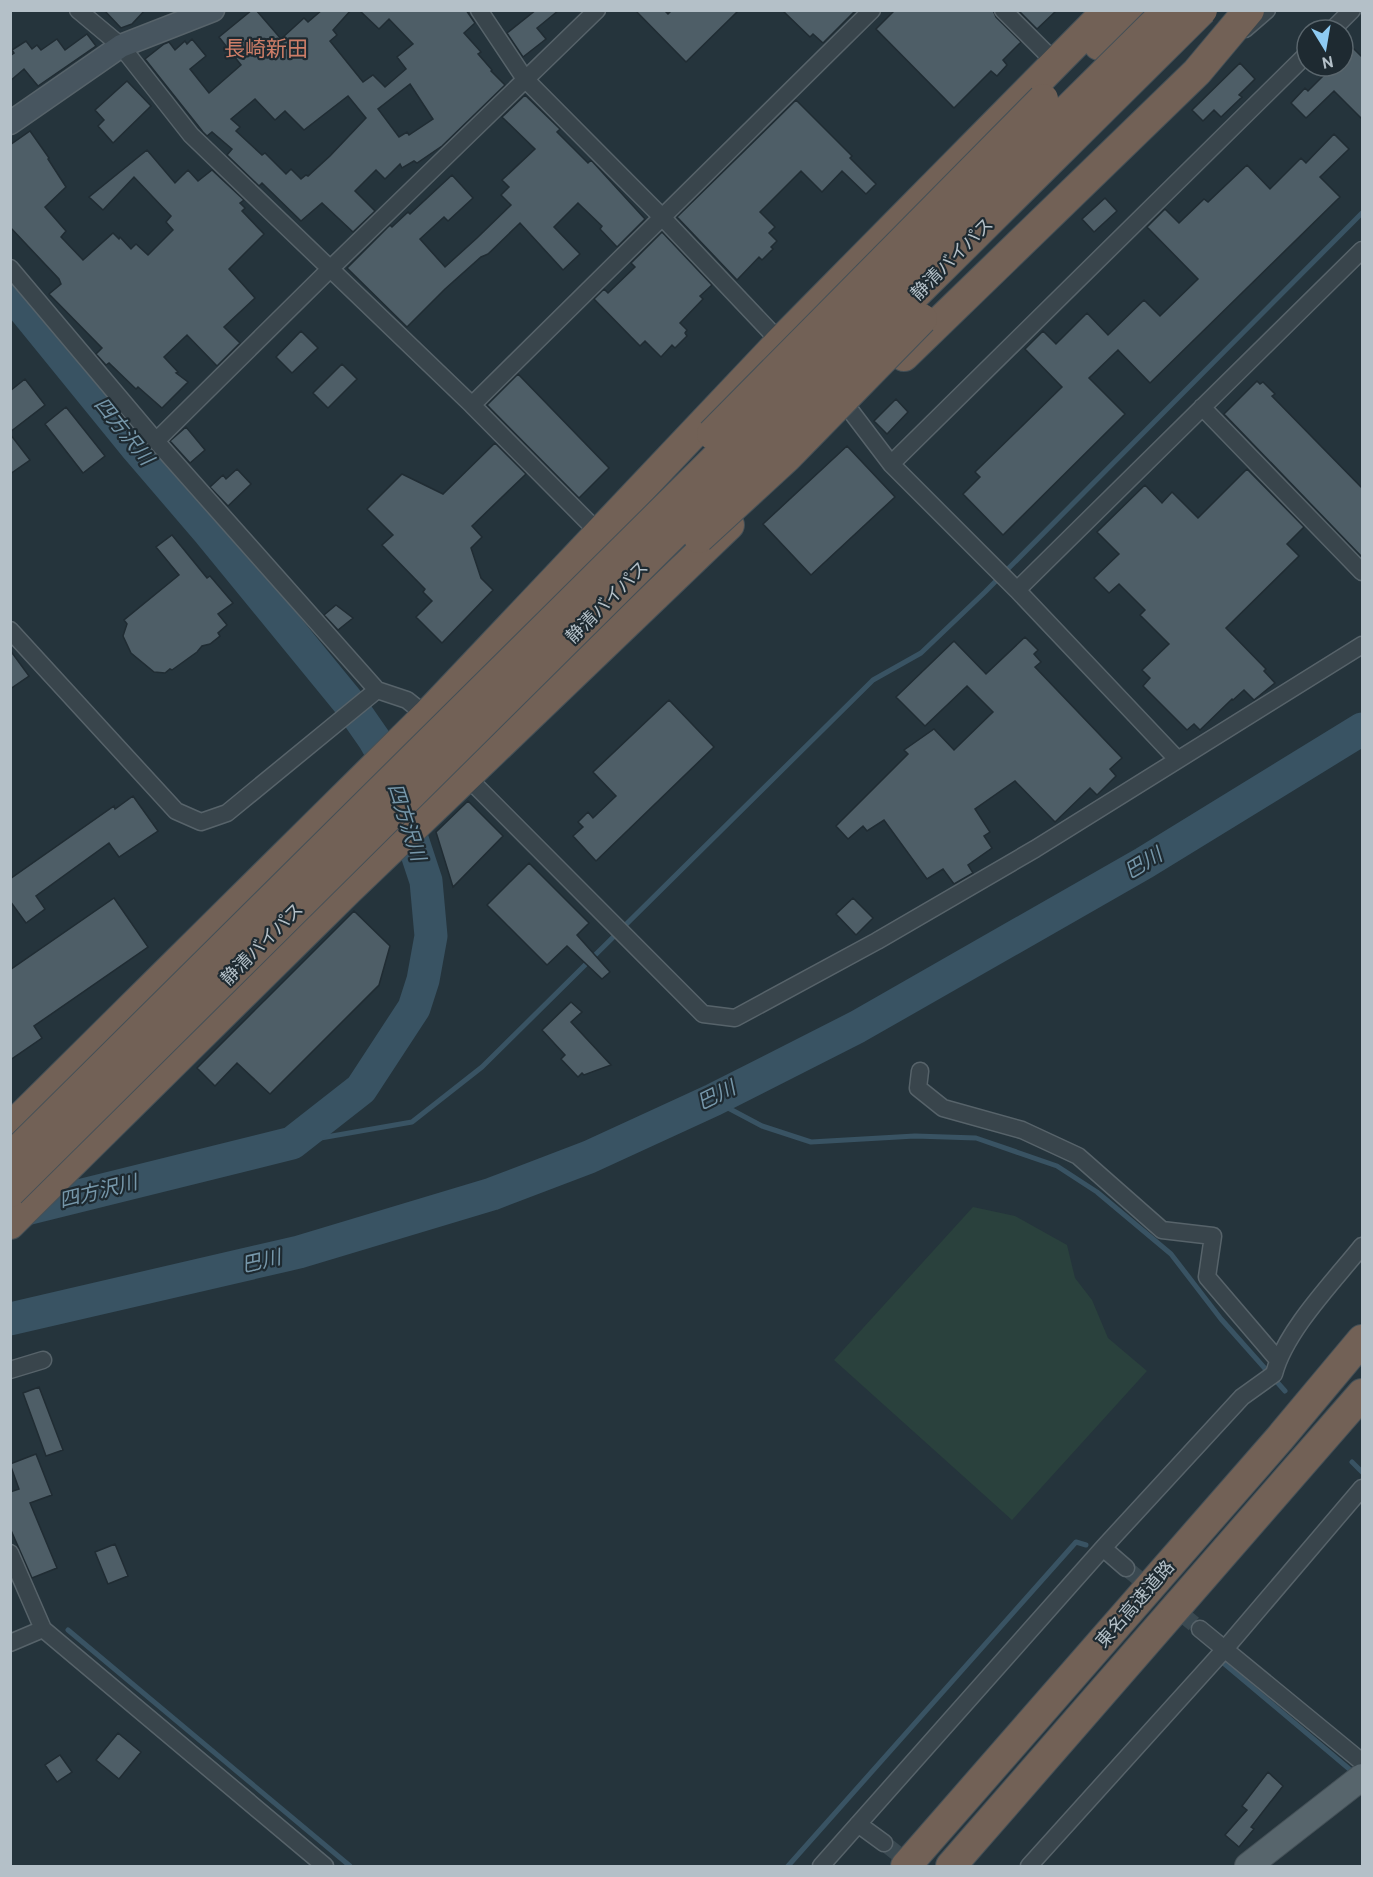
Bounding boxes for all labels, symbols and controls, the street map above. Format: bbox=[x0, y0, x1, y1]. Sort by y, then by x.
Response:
north arrow bbox=[1295, 18, 1355, 78]
district label: 長崎新田 bbox=[224, 37, 308, 64]
text: N bbox=[1320, 50, 1335, 72]
street label: 静清バイパス bbox=[907, 214, 999, 306]
water label: 四方沢川 bbox=[87, 393, 159, 473]
street label: 静清バイパス bbox=[562, 557, 654, 649]
water label: 四方沢川 bbox=[380, 781, 430, 867]
water label: 巴川 bbox=[1120, 842, 1170, 886]
street label: 静清バイパス bbox=[217, 899, 309, 991]
water label: 巴川 bbox=[693, 1075, 742, 1117]
water label: 四方沢川 bbox=[57, 1170, 142, 1215]
water label: 巴川 bbox=[239, 1245, 286, 1280]
street label: 東名高速道路 bbox=[1092, 1557, 1180, 1653]

